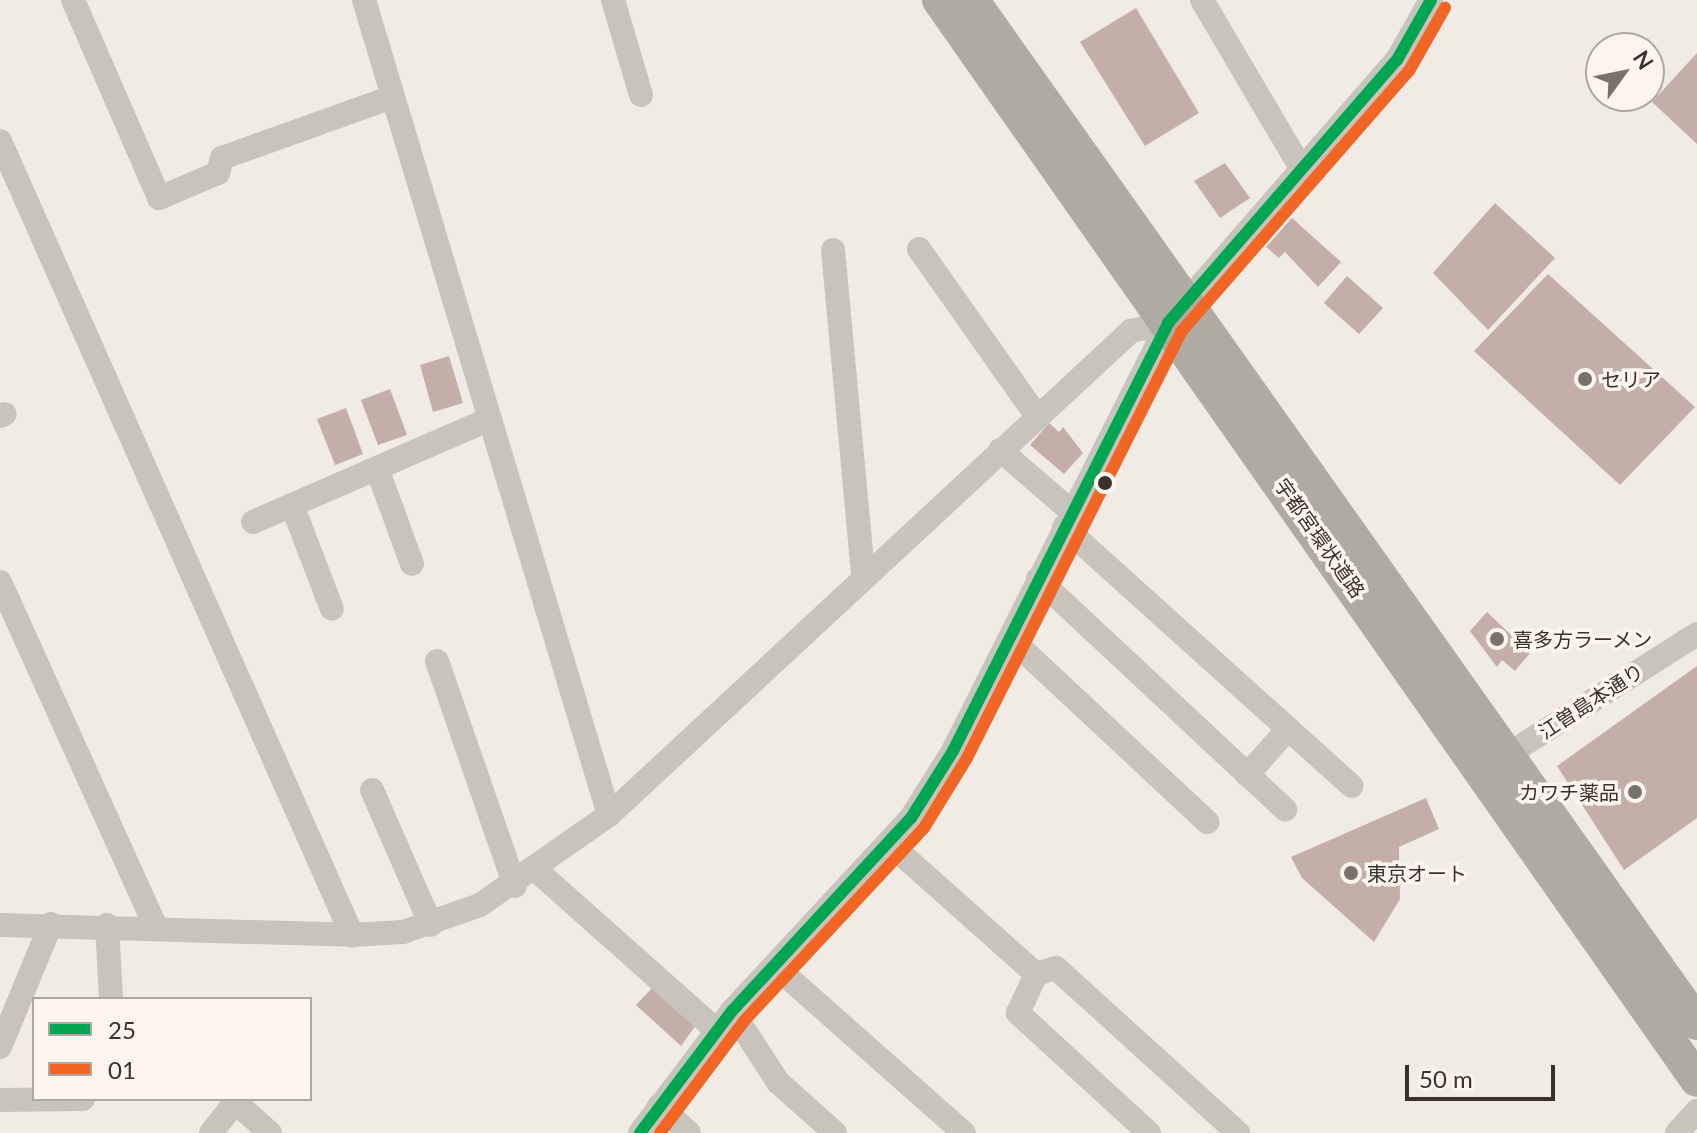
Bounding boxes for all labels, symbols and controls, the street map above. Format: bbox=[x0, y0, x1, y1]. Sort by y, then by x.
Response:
north arrow bbox=[1585, 32, 1665, 112]
text: N bbox=[1628, 45, 1660, 74]
place label: セリア bbox=[1601, 367, 1661, 391]
marker: セリア bbox=[1576, 370, 1594, 388]
street label: 宇都宮環状道路 bbox=[1270, 474, 1370, 602]
unlabelled marker bbox=[1097, 475, 1113, 491]
place label: 喜多方ラーメン bbox=[1513, 627, 1653, 651]
marker: 喜多方ラーメン bbox=[1488, 630, 1506, 648]
street label: 江曽島本通り bbox=[1534, 658, 1648, 744]
place label: カワチ薬品 bbox=[1519, 780, 1619, 804]
marker: カワチ薬品 bbox=[1626, 783, 1644, 801]
place label: 東京オート bbox=[1367, 861, 1467, 885]
marker: 東京オート bbox=[1342, 864, 1360, 882]
legend bbox=[32, 997, 312, 1101]
text: 25 bbox=[108, 1015, 136, 1044]
scale bar bbox=[1409, 1049, 1559, 1099]
text: 01 bbox=[108, 1055, 136, 1084]
text: 50 m bbox=[1419, 1064, 1473, 1093]

